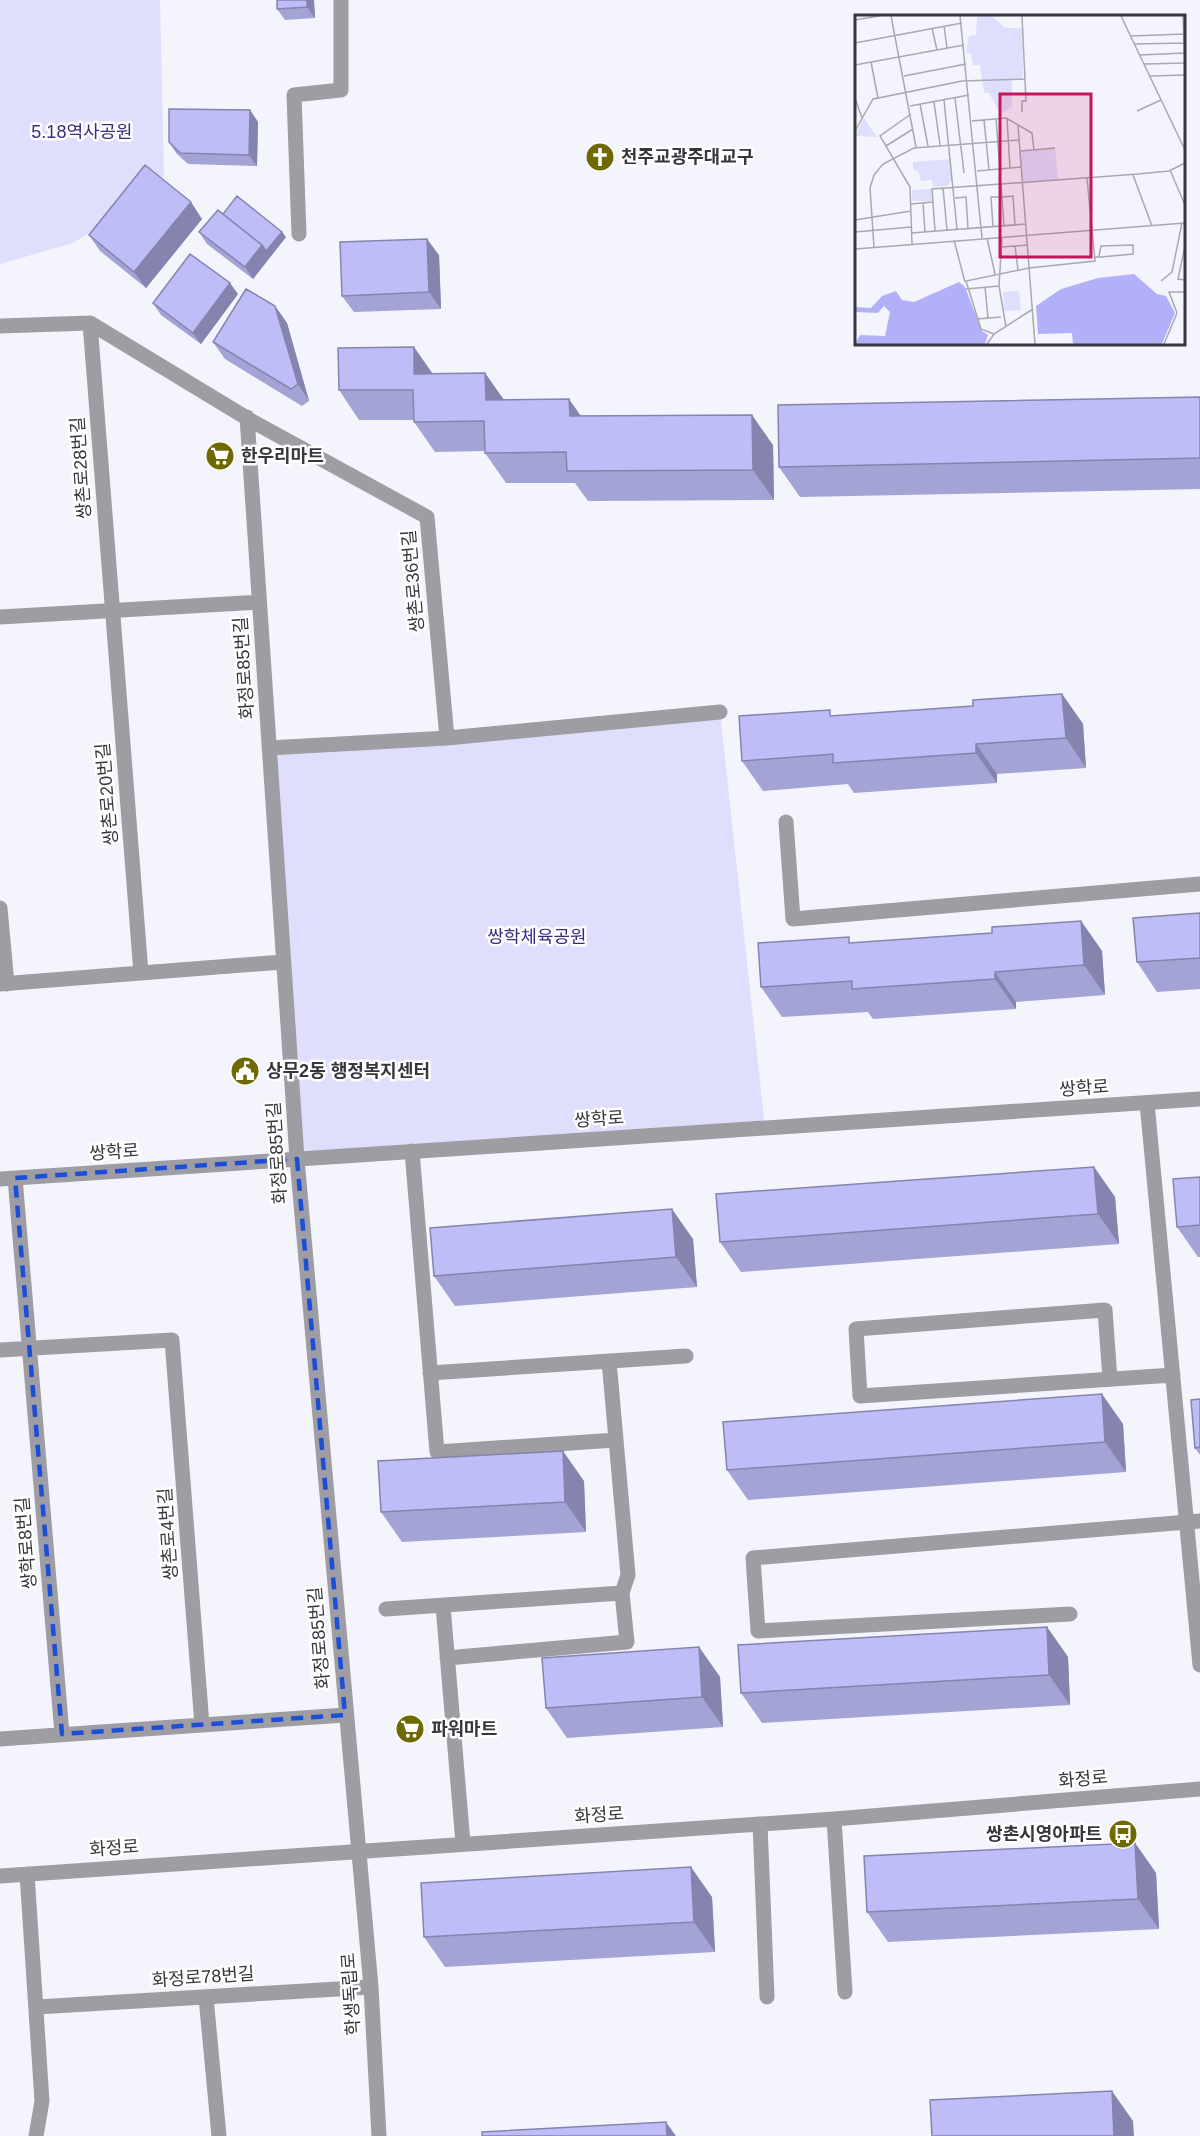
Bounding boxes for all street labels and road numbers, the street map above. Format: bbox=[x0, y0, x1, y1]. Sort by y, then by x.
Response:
street label: 쌍촌로28번길 bbox=[67, 416, 95, 520]
street label: 쌍촌로36번길 bbox=[399, 529, 427, 633]
street label: 화정로85번길 bbox=[230, 616, 258, 720]
street label: 쌍촌로20번길 bbox=[93, 742, 121, 846]
street label: 쌍학로 bbox=[1059, 1076, 1109, 1100]
street label: 화정로85번길 bbox=[263, 1101, 291, 1205]
street label: 쌍학로 bbox=[574, 1107, 624, 1131]
street label: 쌍학로 bbox=[89, 1140, 139, 1164]
street label: 쌍촌로4번길 bbox=[155, 1487, 181, 1581]
street label: 쌍학로8번길 bbox=[12, 1496, 40, 1590]
street label: 화정로85번길 bbox=[305, 1586, 333, 1690]
street label: 화정로 bbox=[1057, 1767, 1109, 1791]
street label: 화정로 bbox=[574, 1803, 624, 1827]
street label: 화정로 bbox=[89, 1836, 139, 1860]
street label: 학생독립로 bbox=[338, 1952, 364, 2036]
street label: 화정로78번길 bbox=[151, 1963, 255, 1991]

